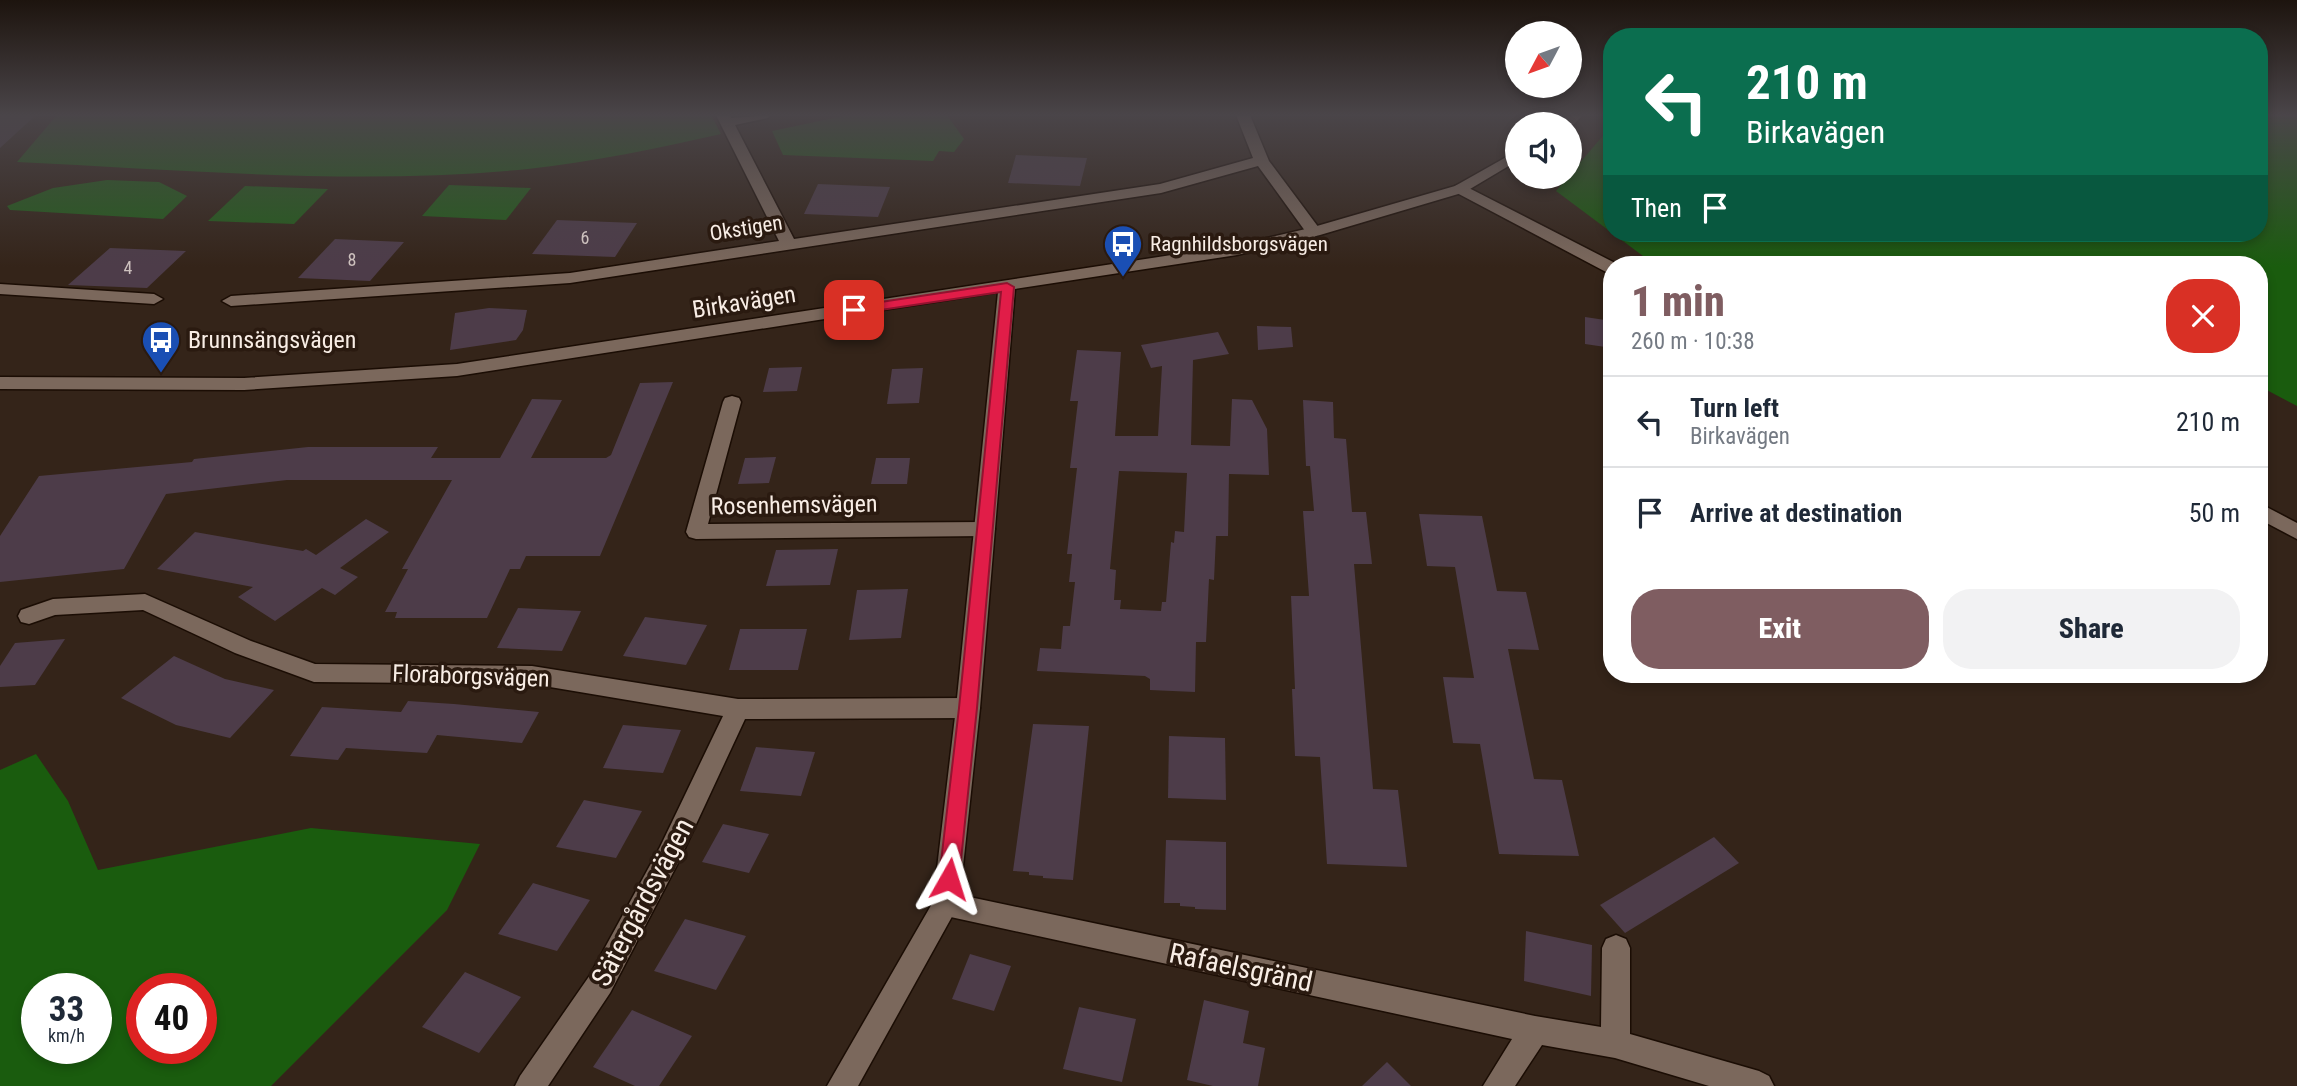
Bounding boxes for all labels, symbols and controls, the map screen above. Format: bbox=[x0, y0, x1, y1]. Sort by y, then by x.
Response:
north arrow bbox=[1505, 21, 1582, 98]
map controls bbox=[1505, 21, 1582, 189]
text: 210 m bbox=[1746, 54, 1868, 111]
icon: left bbox=[1631, 56, 1722, 147]
button: sound bbox=[1505, 112, 1582, 189]
text: Birkavägen bbox=[1746, 113, 1885, 151]
icon: arrive bbox=[1696, 189, 1734, 227]
text: Then bbox=[1631, 193, 1682, 223]
street label: Okstigen bbox=[708, 210, 784, 246]
bus stop icon: Ragnhildsborgsvägen bbox=[1102, 223, 1144, 278]
house number: 6 bbox=[581, 227, 589, 248]
place label: Ragnhildsborgsvägen bbox=[1150, 232, 1328, 256]
house number: 8 bbox=[348, 249, 356, 270]
house number: 4 bbox=[124, 257, 133, 278]
text: 1 min bbox=[1631, 277, 1725, 326]
button: close bbox=[2166, 279, 2240, 353]
street label: Birkavägen bbox=[690, 280, 798, 324]
pin bbox=[824, 280, 884, 340]
icon: arrive bbox=[835, 291, 873, 329]
bus stop icon: Brunnsängsvägen bbox=[140, 319, 182, 374]
place label: Brunnsängsvägen bbox=[188, 326, 356, 354]
text: 260 m · 10:38 bbox=[1631, 328, 1755, 355]
text: Turn left bbox=[1690, 393, 1779, 423]
icon: left bbox=[1631, 403, 1669, 441]
text: 210 m bbox=[2176, 407, 2240, 437]
text: Birkavägen bbox=[1690, 423, 1790, 450]
street label: Rosenhemsvägen bbox=[710, 490, 878, 520]
icon: arrive bbox=[1631, 494, 1669, 532]
text: Arrive at destination bbox=[1690, 498, 1902, 528]
text: 50 m bbox=[2189, 498, 2240, 528]
button: Exit bbox=[1631, 589, 1929, 669]
button: Share bbox=[1943, 589, 2240, 669]
street label: Floraborgsvägen bbox=[392, 659, 550, 693]
street label: Sätergårdsvägen bbox=[584, 813, 701, 992]
position arrow bbox=[912, 842, 986, 916]
street label: Rafaelsgränd bbox=[1166, 936, 1316, 999]
speed limit sign: 40 bbox=[126, 973, 217, 1064]
text: 33 bbox=[49, 989, 84, 1030]
text: km/h bbox=[48, 1025, 85, 1046]

